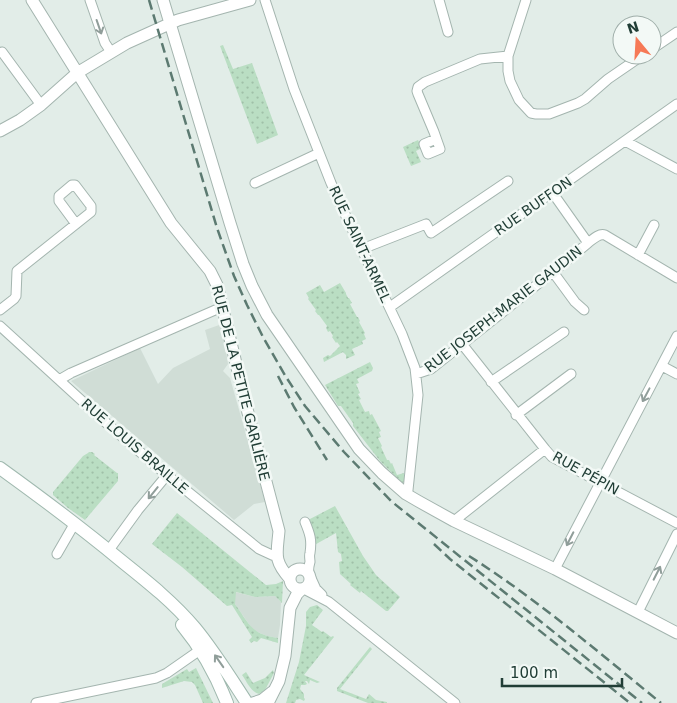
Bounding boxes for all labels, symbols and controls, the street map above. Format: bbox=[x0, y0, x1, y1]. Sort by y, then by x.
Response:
north arrow bbox=[612, 15, 662, 65]
one-way arrow bbox=[95, 18, 104, 34]
text: N bbox=[625, 18, 641, 37]
street label: RUE BUFFON bbox=[491, 173, 575, 239]
street label: RUE SAINT-ARMEL bbox=[326, 183, 394, 305]
street label: RUE JOSEPH-MARIE GAUDIN bbox=[421, 243, 585, 375]
street label: RUE DE LA PETITE GARLIÈRE bbox=[209, 284, 273, 482]
one-way arrow bbox=[641, 387, 650, 402]
street label: RUE LOUIS BRAILLE bbox=[78, 395, 192, 497]
street label: RUE PÉPIN bbox=[550, 448, 622, 498]
one-way arrow bbox=[147, 486, 158, 499]
one-way arrow bbox=[565, 531, 574, 546]
one-way arrow bbox=[653, 566, 662, 581]
one-way arrow bbox=[214, 654, 224, 668]
scale bar bbox=[502, 656, 622, 688]
text: 100 m bbox=[510, 664, 558, 682]

